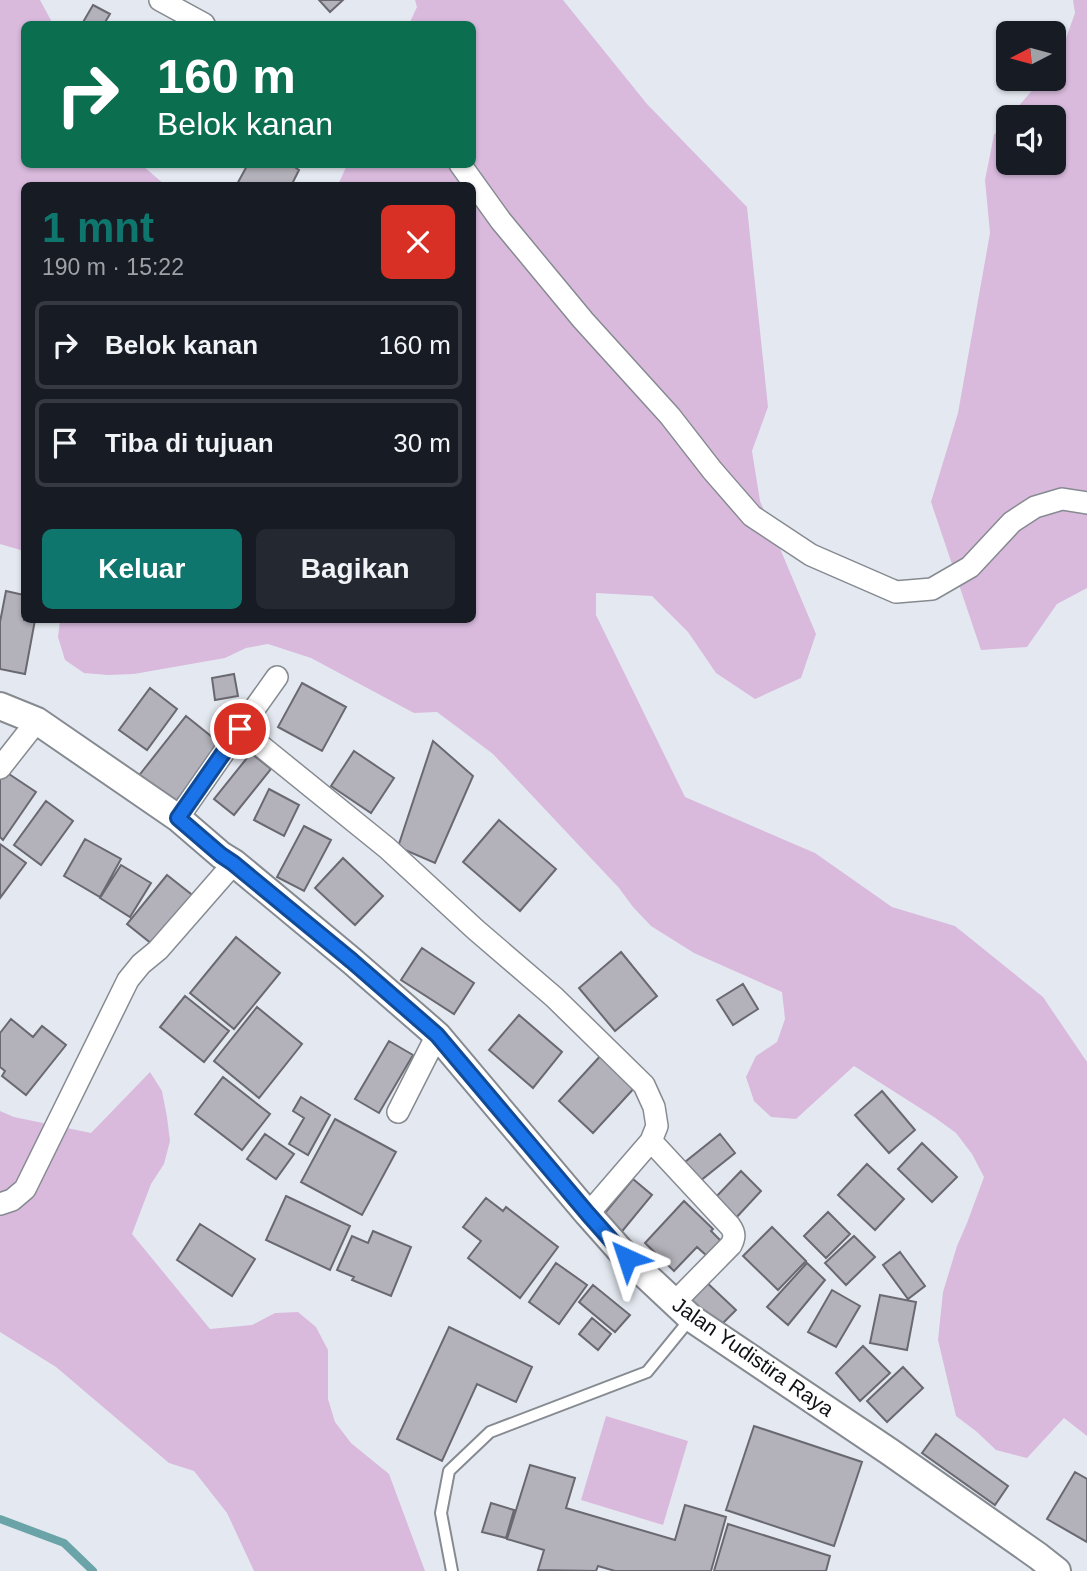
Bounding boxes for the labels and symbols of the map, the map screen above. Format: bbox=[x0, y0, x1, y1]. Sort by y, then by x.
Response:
north arrow bbox=[996, 21, 1066, 91]
pin bbox=[210, 699, 270, 759]
position arrow bbox=[590, 1221, 664, 1295]
street label: Jalan Yudistira Raya bbox=[668, 1292, 838, 1421]

